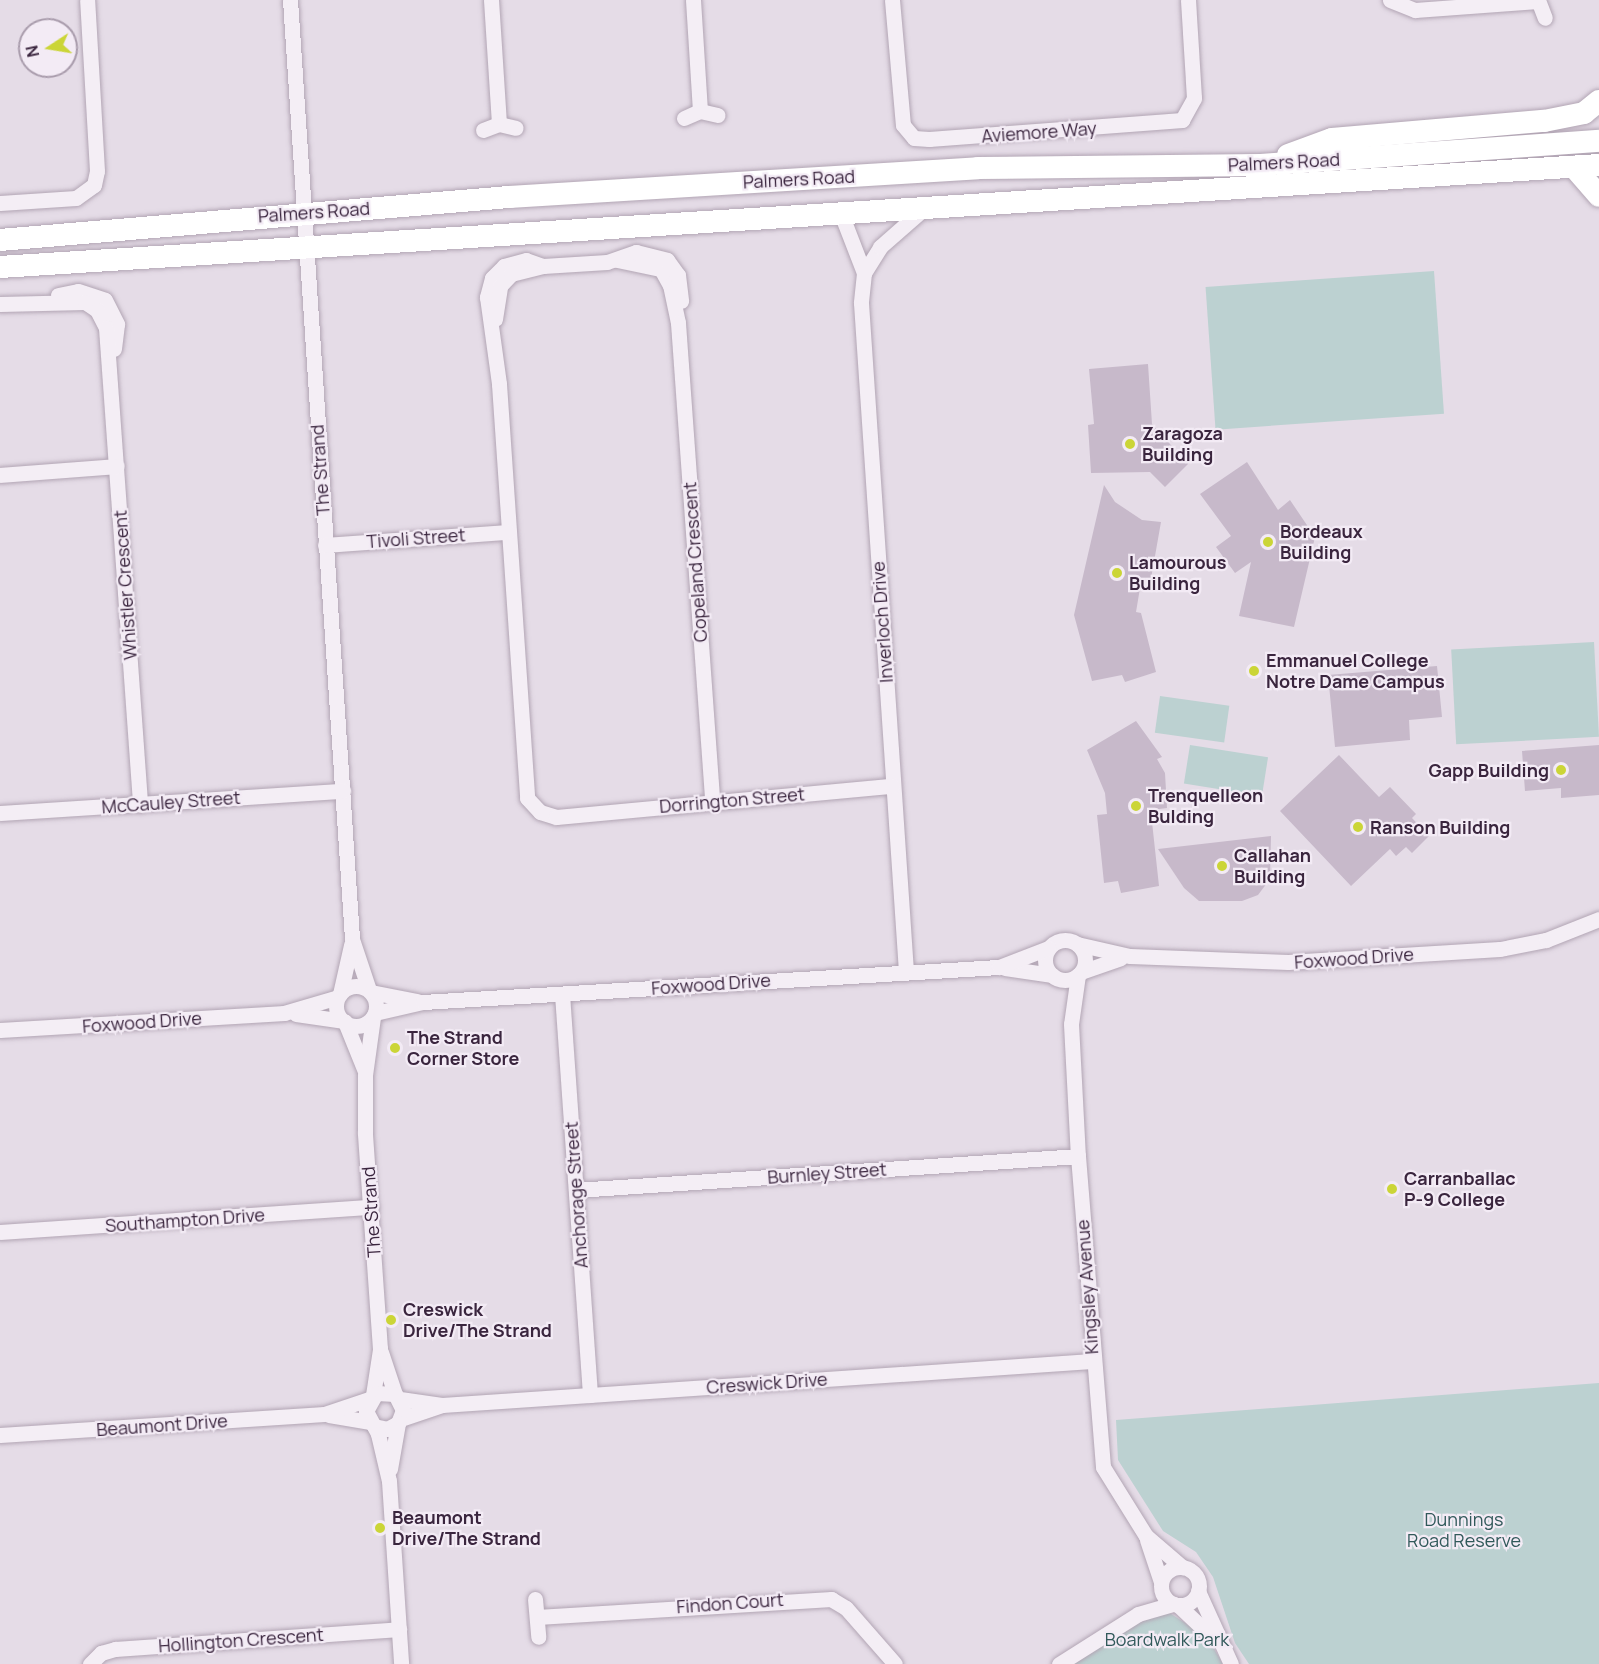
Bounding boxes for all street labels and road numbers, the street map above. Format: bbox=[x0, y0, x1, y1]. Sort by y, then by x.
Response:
street label: Aviemore Way bbox=[981, 117, 1097, 147]
street label: Palmers Road bbox=[1227, 148, 1341, 176]
street label: Palmers Road bbox=[742, 165, 856, 193]
street label: Palmers Road bbox=[257, 197, 371, 227]
street label: The Strand bbox=[306, 424, 334, 516]
street label: Copeland Crescent bbox=[679, 481, 711, 643]
street label: Whistler Crescent bbox=[109, 509, 141, 661]
street label: Tivoli Street bbox=[366, 524, 466, 552]
street label: Inverloch Drive bbox=[867, 560, 897, 684]
street label: Dorrington Street bbox=[658, 783, 806, 817]
street label: McCauley Street bbox=[101, 786, 241, 818]
street label: Foxwood Drive bbox=[1294, 943, 1414, 973]
street label: Foxwood Drive bbox=[651, 969, 771, 999]
street label: Foxwood Drive bbox=[82, 1007, 202, 1037]
street label: Anchorage Street bbox=[560, 1121, 592, 1269]
street label: Burnley Street bbox=[767, 1158, 887, 1188]
street label: The Strand bbox=[357, 1166, 385, 1258]
street label: Southampton Drive bbox=[104, 1204, 266, 1236]
street label: Kingsley Avenue bbox=[1072, 1219, 1102, 1355]
street label: Creswick Drive bbox=[706, 1368, 828, 1398]
street label: Beaumont Drive bbox=[96, 1410, 228, 1440]
street label: Findon Court bbox=[676, 1588, 784, 1618]
street label: Hollington Crescent bbox=[158, 1623, 324, 1657]

